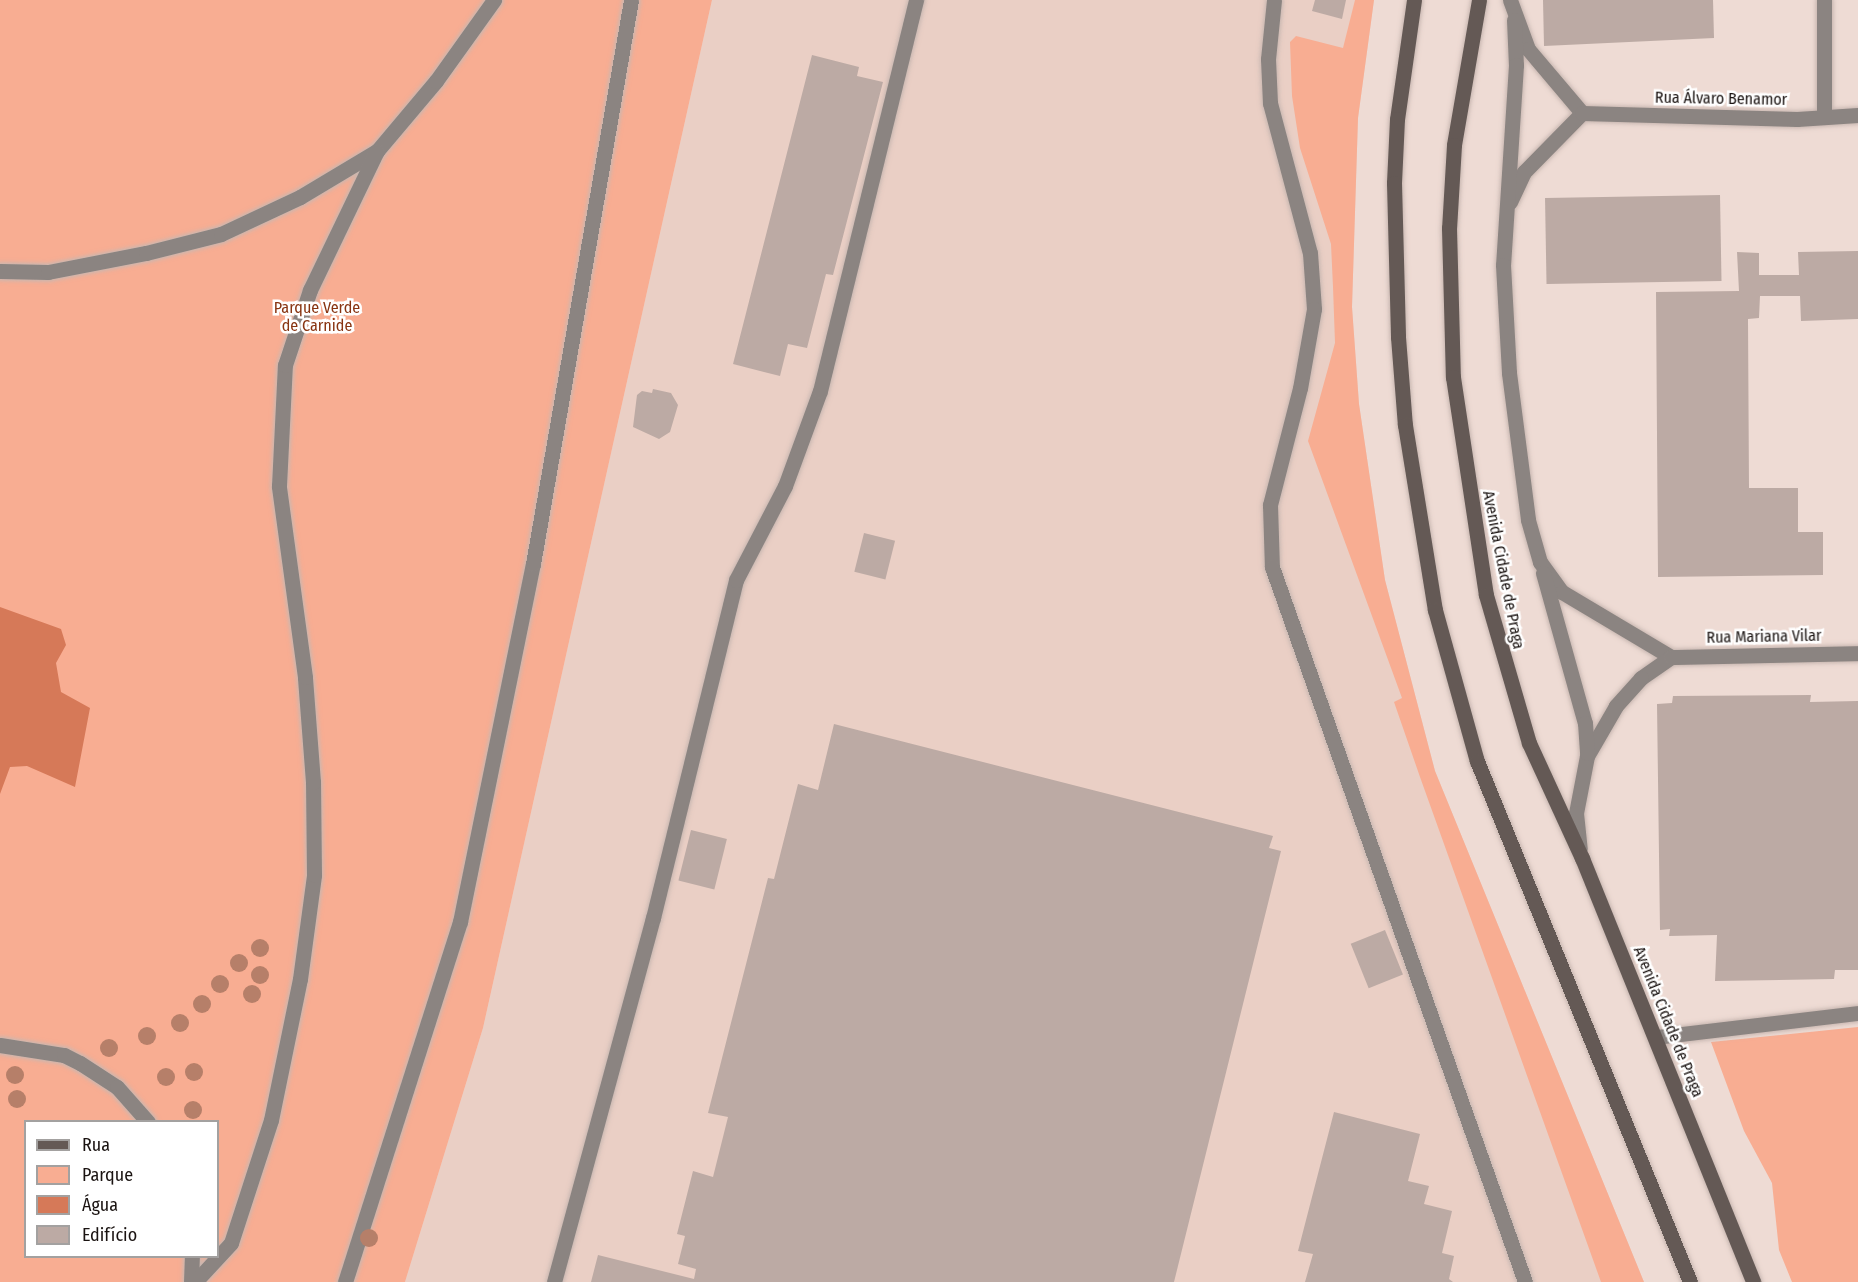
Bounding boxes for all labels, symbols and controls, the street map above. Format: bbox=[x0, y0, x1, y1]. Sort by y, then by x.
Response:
street label: Rua Álvaro Benamor bbox=[1655, 88, 1787, 110]
park label: Parque Verde de Carnide bbox=[274, 298, 360, 336]
street label: Avenida Cidade de Praga bbox=[1478, 489, 1528, 651]
street label: Rua Mariana Vilar bbox=[1706, 626, 1822, 648]
street label: Avenida Cidade de Praga bbox=[1629, 944, 1707, 1100]
legend bbox=[24, 1120, 219, 1258]
text: Rua bbox=[82, 1134, 110, 1156]
text: Parque bbox=[82, 1164, 133, 1186]
text: Água bbox=[82, 1194, 118, 1216]
text: Edifício bbox=[82, 1224, 137, 1246]

